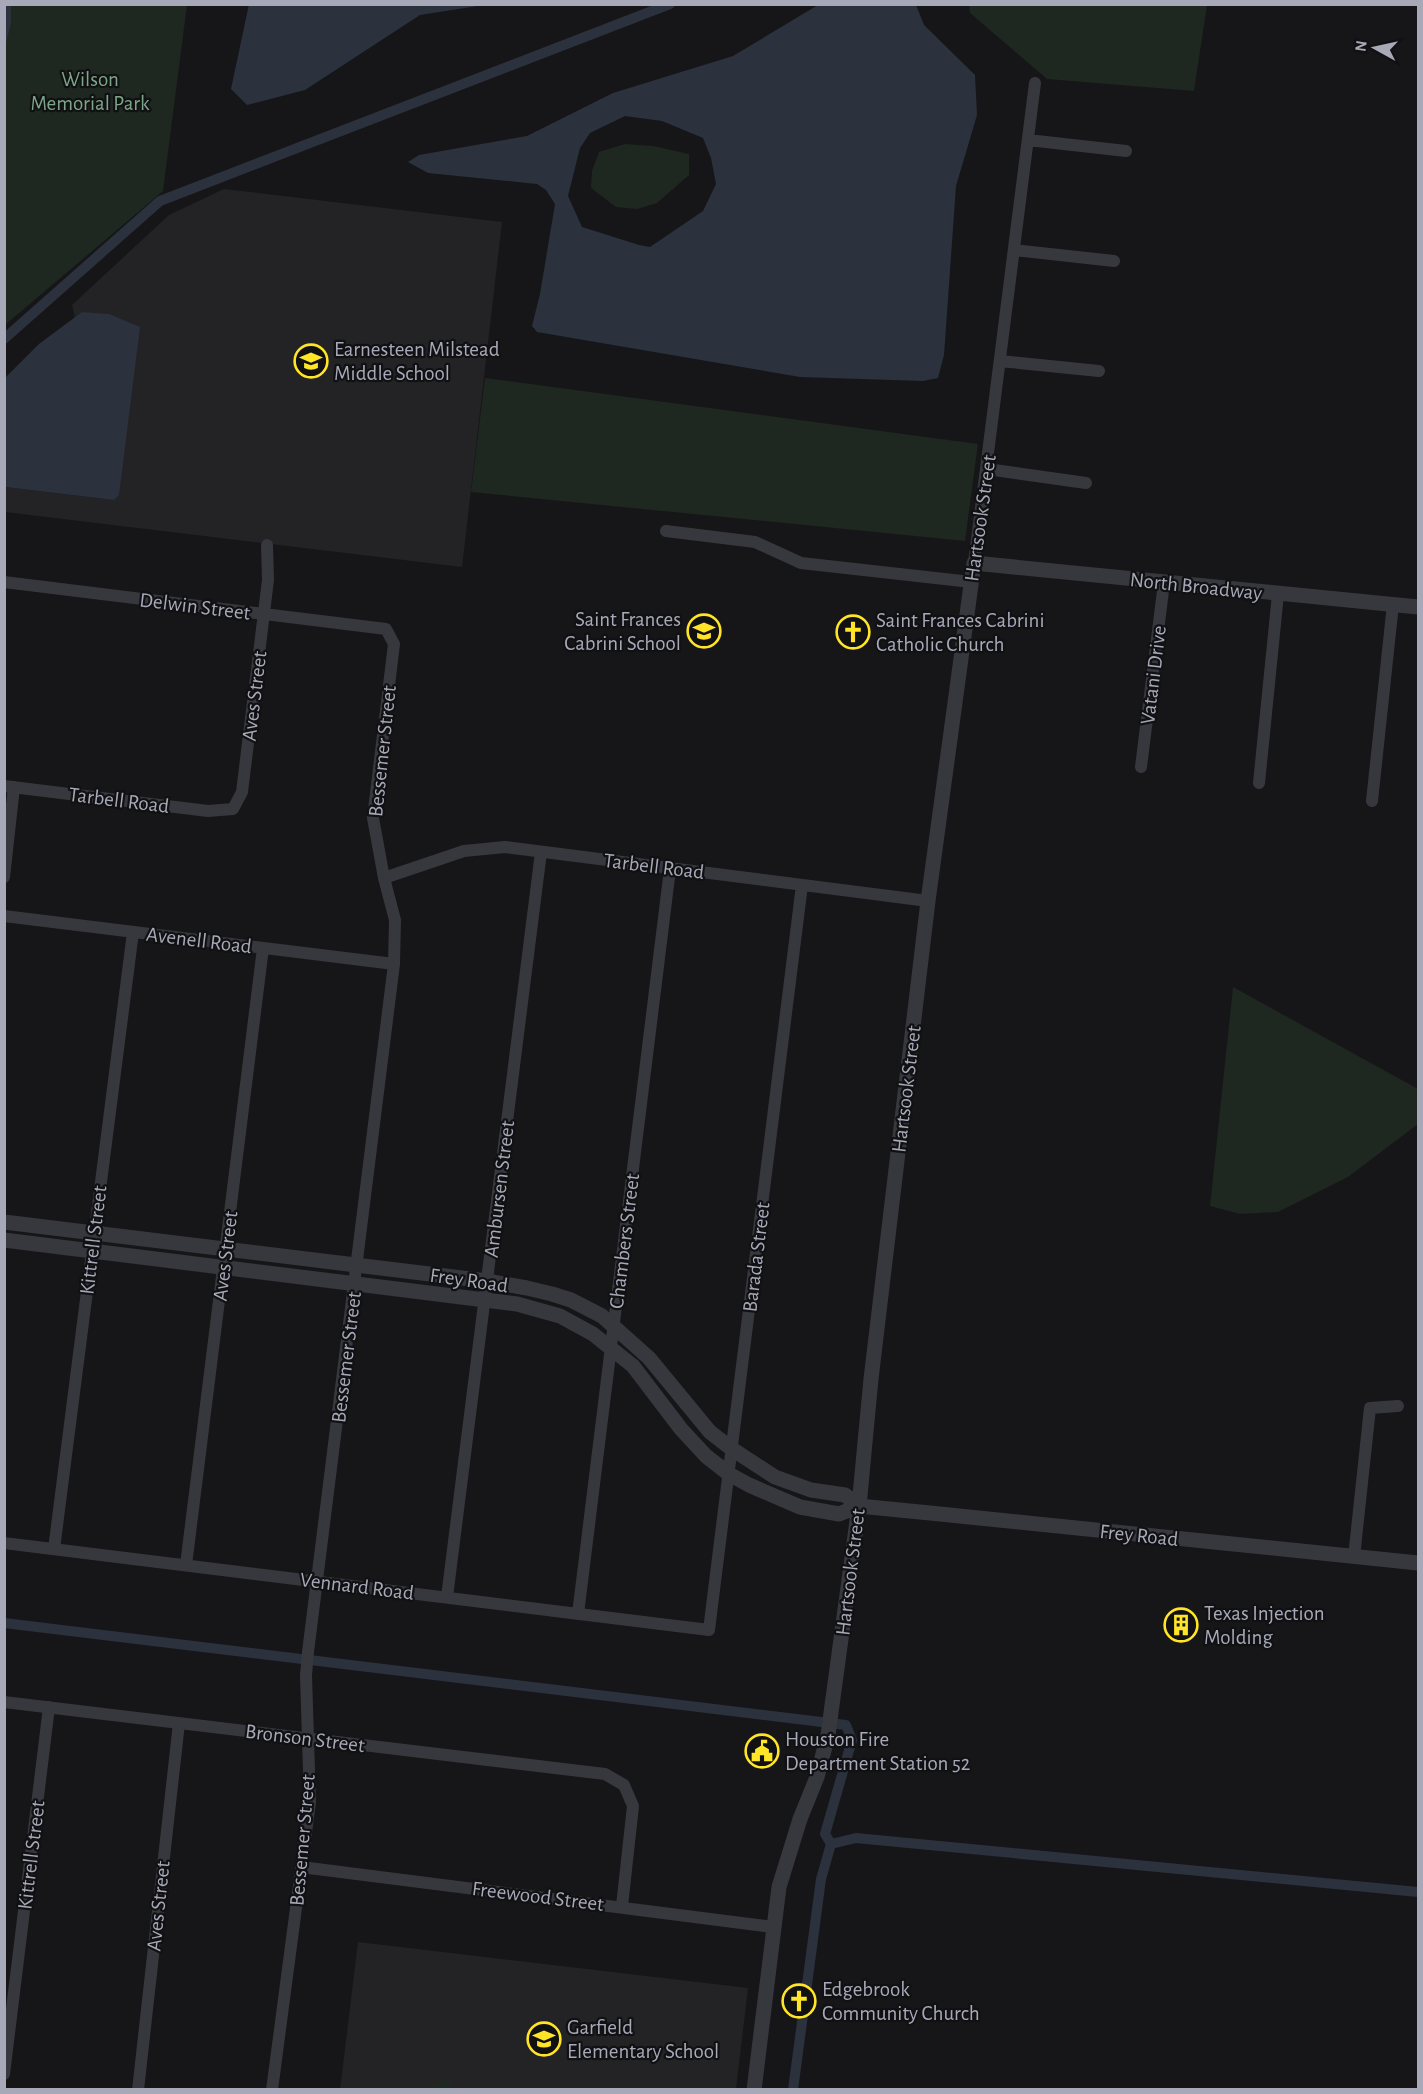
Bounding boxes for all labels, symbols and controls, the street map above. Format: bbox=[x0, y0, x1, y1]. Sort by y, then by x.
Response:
north arrow bbox=[1345, 18, 1405, 78]
text: N bbox=[1352, 39, 1370, 53]
park label: Wilson Memorial Park bbox=[30, 69, 150, 114]
place label: Earnesteen Milstead Middle School bbox=[334, 339, 500, 384]
school or university icon: Earnesteen Milstead Middle School bbox=[293, 343, 329, 379]
street label: Hartsook Street bbox=[961, 453, 1000, 583]
street label: North Broadway bbox=[1129, 569, 1263, 604]
street label: Delwin Street bbox=[138, 589, 252, 624]
place label: Saint Frances Cabrini School bbox=[564, 609, 681, 654]
place label: Saint Frances Cabrini Catholic Church bbox=[876, 610, 1045, 655]
school or university icon: Saint Frances Cabrini School bbox=[686, 613, 722, 649]
church icon: Saint Frances Cabrini Catholic Church bbox=[835, 614, 871, 650]
street label: Vatani Drive bbox=[1137, 624, 1170, 726]
street label: Aves Street bbox=[239, 649, 270, 742]
street label: Bessemer Street bbox=[365, 684, 400, 818]
street label: Tarbell Road bbox=[67, 784, 171, 817]
street label: Tarbell Road bbox=[602, 850, 706, 883]
street label: Avenell Road bbox=[145, 924, 253, 957]
street label: Hartsook Street bbox=[888, 1024, 925, 1154]
street label: Ambursen Street bbox=[481, 1119, 518, 1259]
street label: Chambers Street bbox=[606, 1172, 643, 1310]
street label: Kittrell Street bbox=[76, 1184, 111, 1296]
street label: Barada Street bbox=[739, 1201, 774, 1313]
street label: Aves Street bbox=[210, 1209, 241, 1302]
street label: Frey Road bbox=[428, 1265, 510, 1296]
street label: Bessemer Street bbox=[328, 1290, 365, 1424]
street label: Hartsook Street bbox=[832, 1507, 869, 1637]
street label: Frey Road bbox=[1099, 1521, 1179, 1550]
street label: Vennard Road bbox=[299, 1569, 415, 1604]
place label: Texas Injection Molding bbox=[1204, 1603, 1325, 1648]
building icon: Texas Injection Molding bbox=[1163, 1607, 1199, 1643]
street label: Bronson Street bbox=[244, 1721, 366, 1756]
place label: Houston Fire Department Station 52 bbox=[785, 1729, 970, 1774]
public building icon: Houston Fire Department Station 52 bbox=[744, 1733, 780, 1769]
street label: Bessemer Street bbox=[286, 1773, 319, 1907]
street label: Kittrell Street bbox=[14, 1799, 49, 1911]
street label: Aves Street bbox=[143, 1860, 174, 1952]
street label: Freewood Street bbox=[471, 1878, 605, 1915]
place label: Edgebrook Community Church bbox=[822, 1979, 980, 2024]
church icon: Edgebrook Community Church bbox=[781, 1983, 817, 2019]
place label: Garfield Elementary School bbox=[567, 2017, 719, 2062]
school or university icon: Garfield Elementary School bbox=[526, 2021, 562, 2057]

